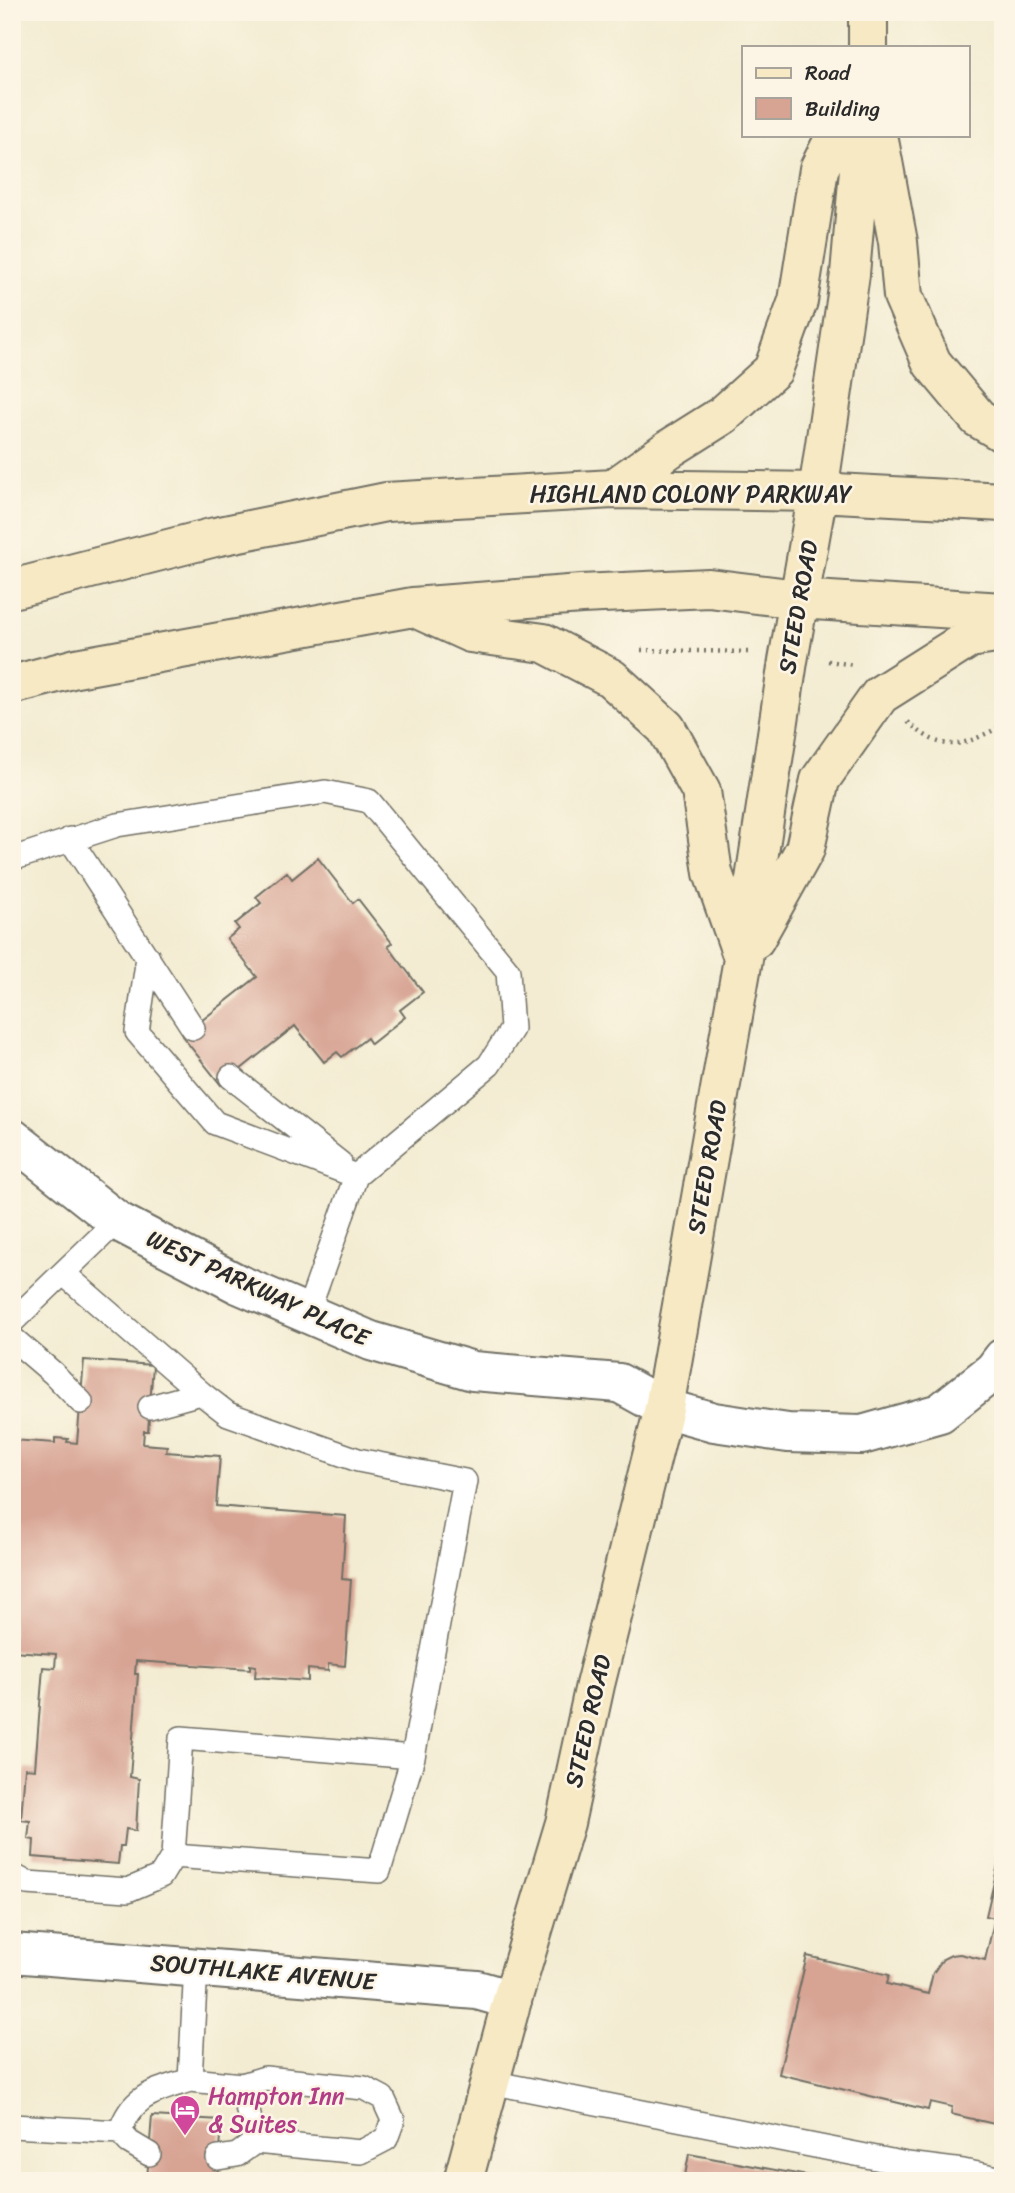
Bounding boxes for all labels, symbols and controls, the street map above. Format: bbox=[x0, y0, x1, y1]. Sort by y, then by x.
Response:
legend bbox=[742, 46, 970, 136]
text: Road bbox=[805, 54, 852, 92]
text: Building bbox=[805, 90, 881, 128]
street label: HIGHLAND COLONY PARKWAY bbox=[530, 473, 853, 515]
street label: STEED ROAD bbox=[766, 536, 831, 677]
street label: STEED ROAD bbox=[675, 1096, 740, 1237]
street label: WEST PARKWAY PLACE bbox=[139, 1218, 378, 1359]
street label: STEED ROAD bbox=[552, 1650, 624, 1792]
street label: SOUTHLAKE AVENUE bbox=[149, 1941, 379, 2003]
place label: Hampton Inn & Suites bbox=[208, 2075, 345, 2145]
hotel icon: Hampton Inn & Suites bbox=[168, 2093, 202, 2137]

